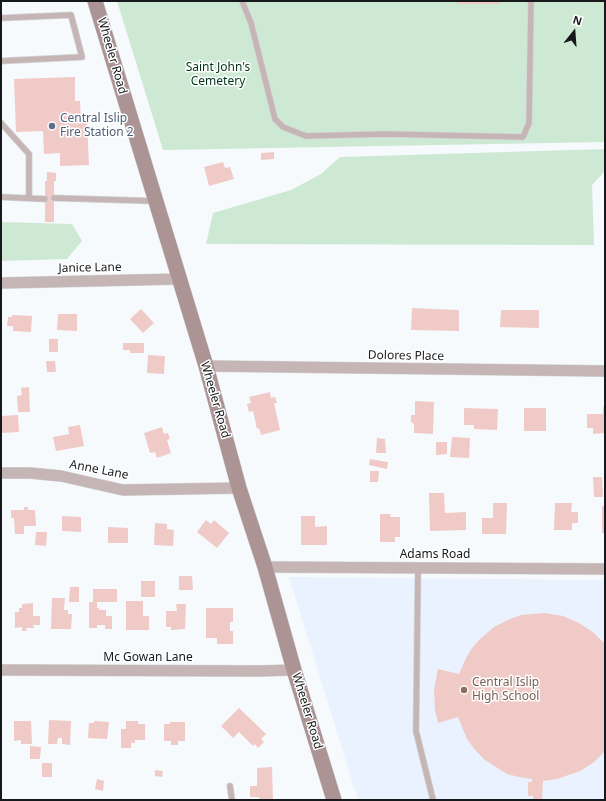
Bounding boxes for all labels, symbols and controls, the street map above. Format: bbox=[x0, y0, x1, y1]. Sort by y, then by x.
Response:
north arrow bbox=[554, 12, 594, 52]
text: N bbox=[571, 12, 584, 29]
street label: Wheeler Road bbox=[94, 16, 130, 96]
park label: Saint John's Cemetery bbox=[186, 61, 250, 89]
place label: Central Islip Fire Station 2 bbox=[60, 112, 134, 140]
marker: Central Islip Fire Station 2 bbox=[47, 121, 57, 131]
street label: Janice Lane bbox=[58, 260, 122, 276]
street label: Dolores Place bbox=[368, 348, 444, 364]
street label: Wheeler Road bbox=[197, 360, 233, 440]
street label: Anne Lane bbox=[68, 457, 130, 483]
street label: Adams Road bbox=[400, 548, 470, 562]
street label: Mc Gowan Lane bbox=[103, 651, 193, 665]
street label: Wheeler Road bbox=[289, 671, 325, 751]
place label: Central Islip High School bbox=[472, 676, 539, 704]
marker: Central Islip High School bbox=[459, 685, 469, 695]

